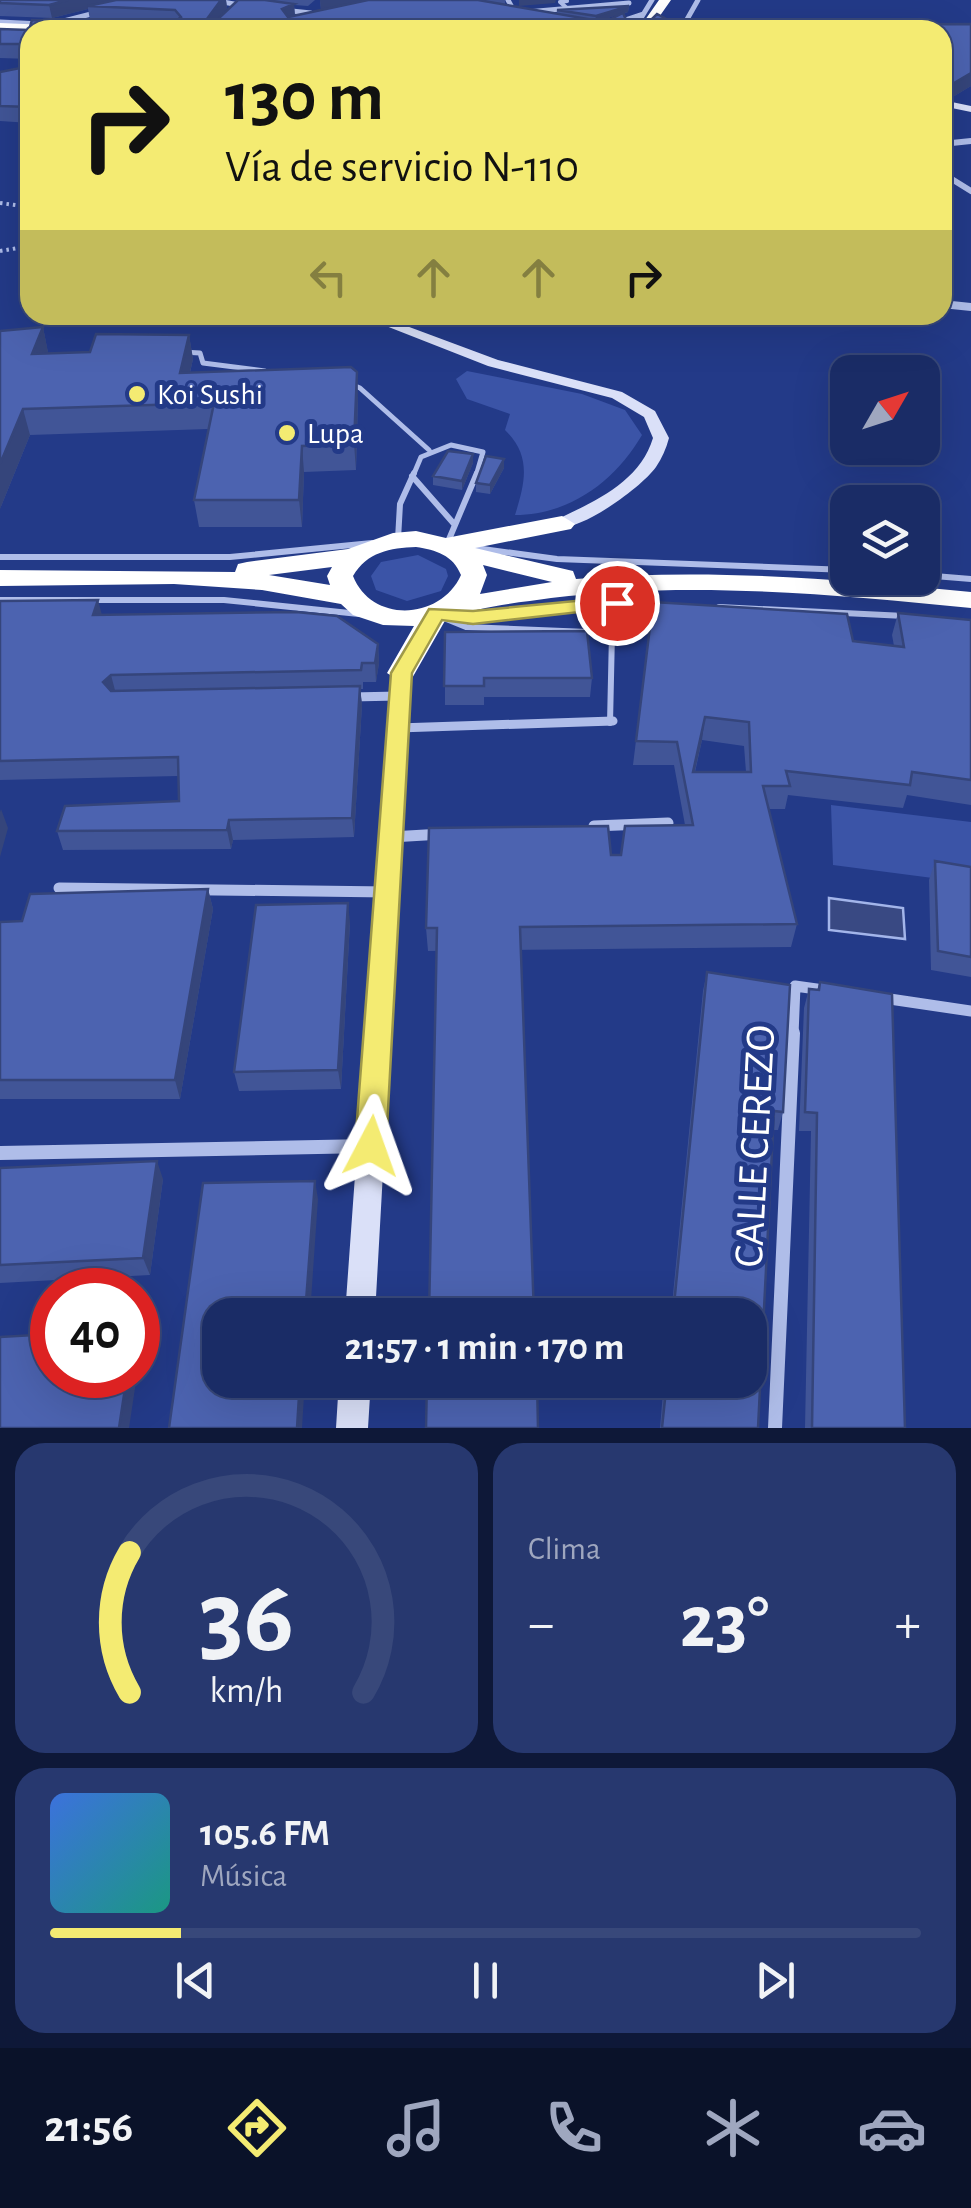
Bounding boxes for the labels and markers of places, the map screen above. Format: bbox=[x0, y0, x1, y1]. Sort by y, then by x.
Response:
place label: Koi Sushi bbox=[157, 380, 263, 410]
marker: Koi Sushi bbox=[126, 383, 148, 405]
place label: Lupa bbox=[307, 419, 364, 449]
marker: Lupa bbox=[276, 422, 298, 444]
pin bbox=[575, 561, 660, 646]

